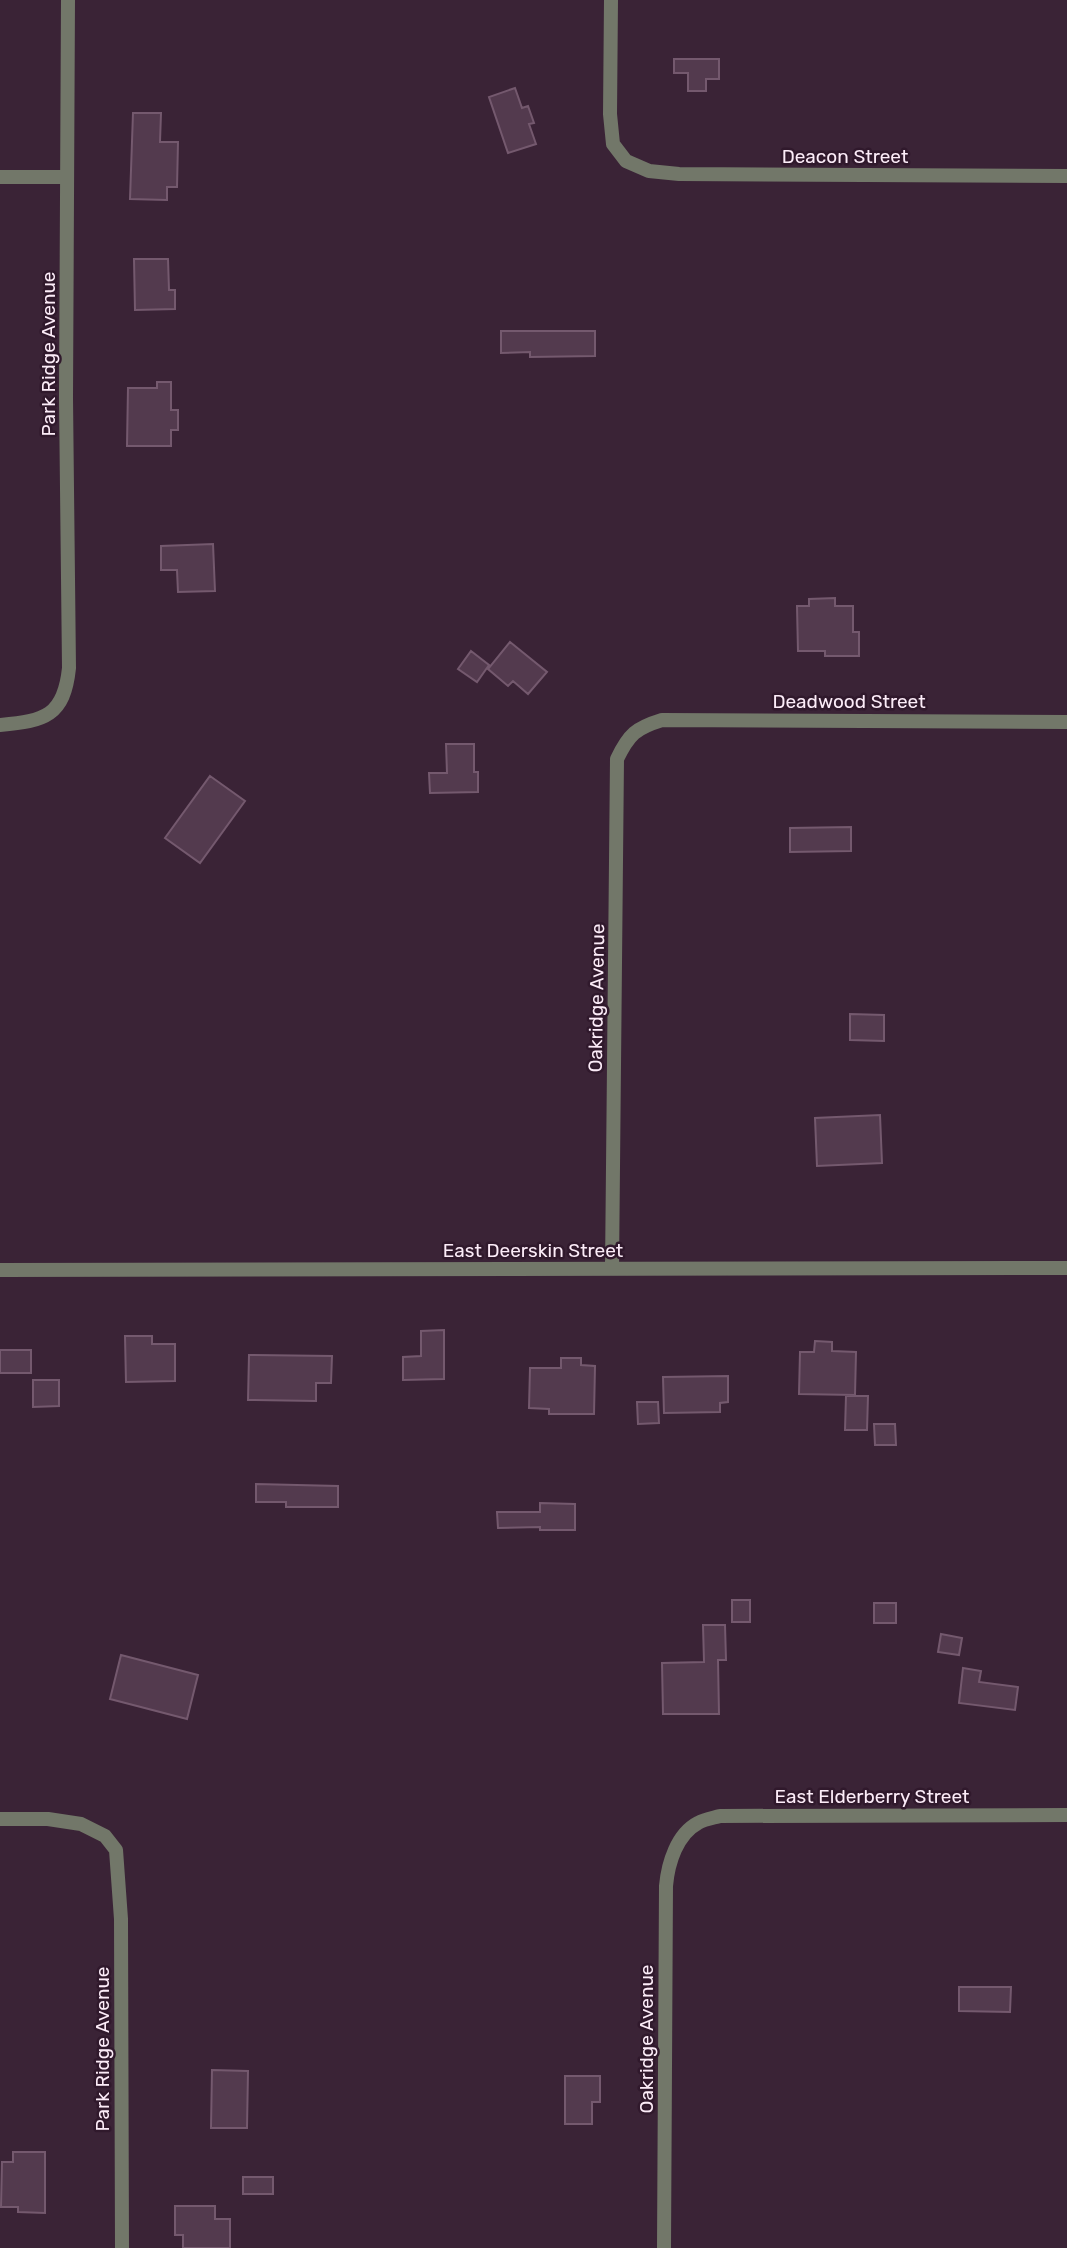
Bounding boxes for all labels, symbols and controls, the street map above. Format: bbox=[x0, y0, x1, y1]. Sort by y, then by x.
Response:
street label: Deacon Street bbox=[782, 145, 909, 168]
street label: Park Ridge Avenue bbox=[37, 271, 60, 437]
street label: Deadwood Street bbox=[772, 690, 926, 713]
street label: Oakridge Avenue bbox=[584, 923, 609, 1073]
street label: East Deerskin Street bbox=[443, 1239, 624, 1262]
street label: East Elderberry Street bbox=[774, 1785, 970, 1808]
street label: Oakridge Avenue bbox=[635, 1965, 658, 2113]
street label: Park Ridge Avenue bbox=[91, 1966, 114, 2132]

